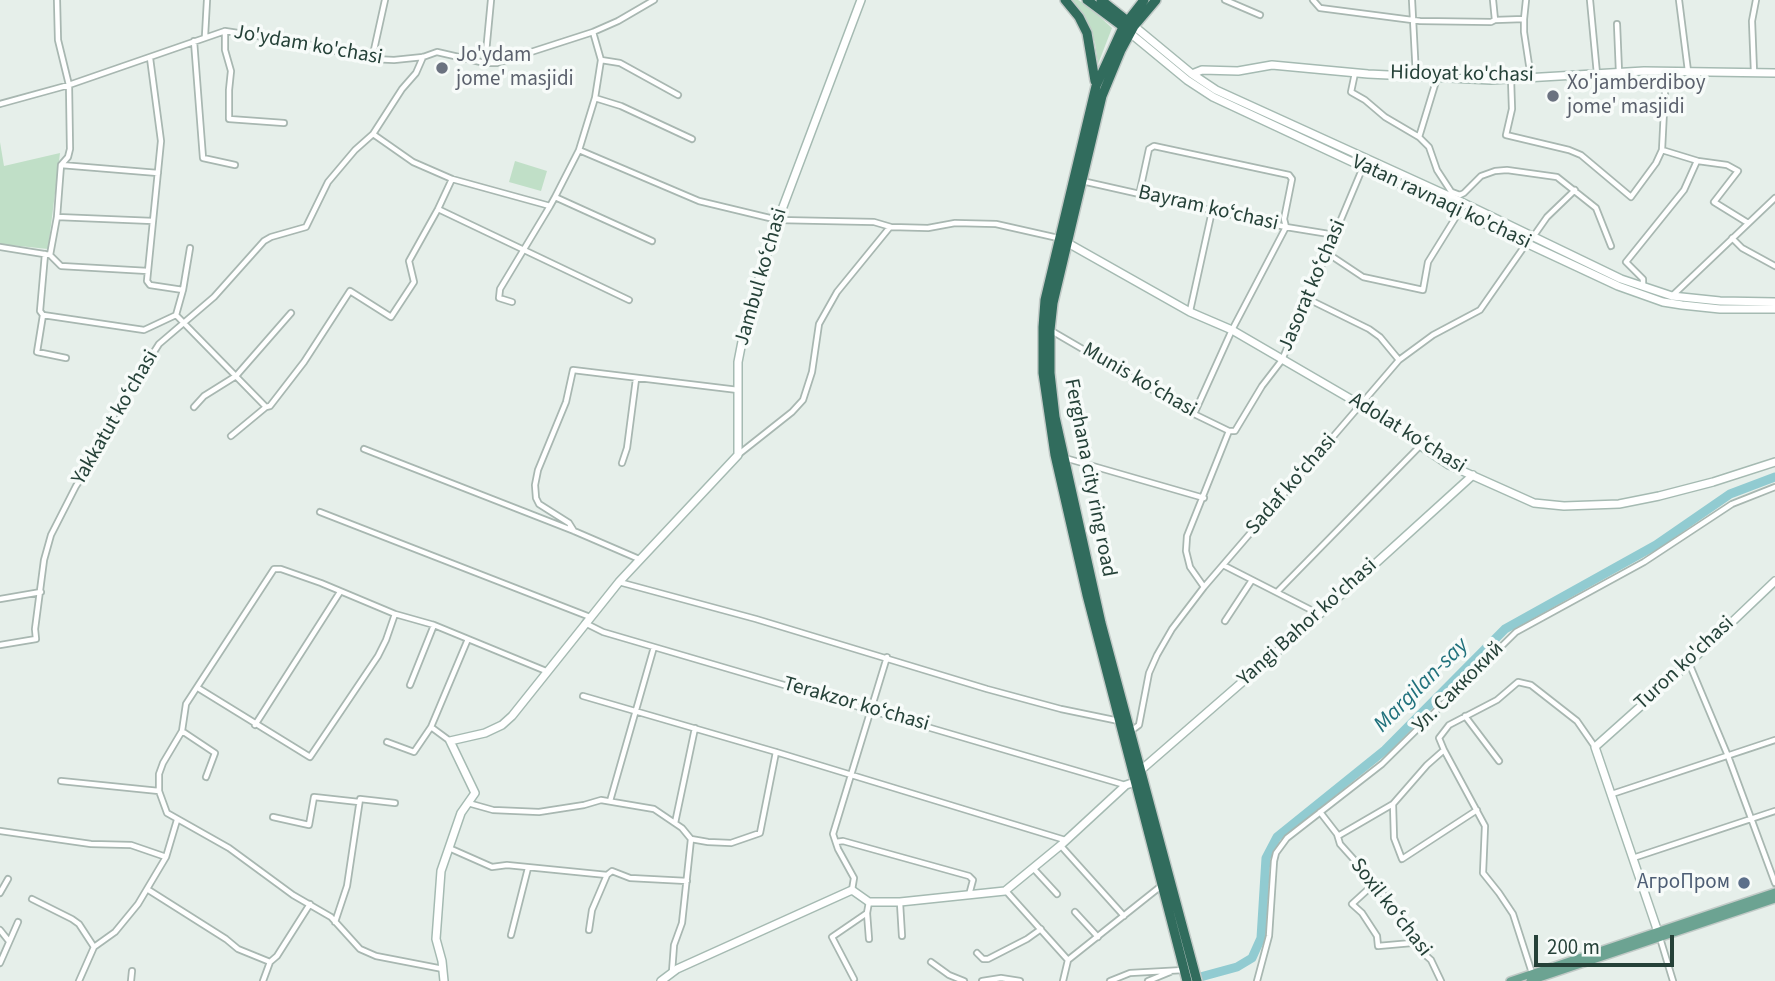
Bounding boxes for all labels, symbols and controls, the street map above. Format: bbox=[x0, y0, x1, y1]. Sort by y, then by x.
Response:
street label: Jo'ydam ko'chasi bbox=[232, 21, 384, 71]
place label: Jo'ydam jome' masjidi bbox=[456, 43, 574, 93]
marker: Jo'ydam jome' masjidi bbox=[434, 60, 450, 76]
street label: Hidoyat ko'chasi bbox=[1390, 61, 1534, 89]
place label: Xo'jamberdiboy jome' masjidi bbox=[1567, 71, 1705, 121]
marker: Xo'jamberdiboy jome' masjidi bbox=[1545, 88, 1561, 104]
street label: Vatan ravnaqi ko'chasi bbox=[1347, 150, 1535, 256]
street label: Bayram koʻchasi bbox=[1135, 181, 1281, 237]
street label: Jambul koʻchasi bbox=[730, 205, 794, 349]
street label: Jasorat koʻchasi bbox=[1274, 216, 1352, 356]
street label: Munis koʻchasi bbox=[1077, 338, 1201, 424]
street label: Yakkatut koʻchasi bbox=[67, 346, 165, 490]
street label: Ferghana city ring road bbox=[1057, 377, 1121, 579]
street label: Adolat koʻchasi bbox=[1344, 388, 1470, 480]
street label: Sadaf koʻchasi bbox=[1241, 429, 1343, 541]
street label: Yangi Bahor ko'chasi bbox=[1233, 554, 1383, 692]
street label: Turon ko'chasi bbox=[1630, 612, 1740, 716]
water label: Margilan-say bbox=[1369, 633, 1475, 739]
street label: Ул. Саккокий bbox=[1408, 637, 1510, 739]
street label: Terakzor koʻchasi bbox=[780, 672, 932, 738]
street label: Soxil koʻchasi bbox=[1344, 854, 1436, 962]
place label: АгроПром bbox=[1637, 870, 1730, 896]
marker: АгроПром bbox=[1736, 875, 1752, 891]
scale bar bbox=[1537, 922, 1677, 966]
text: 200 m bbox=[1547, 932, 1600, 962]

